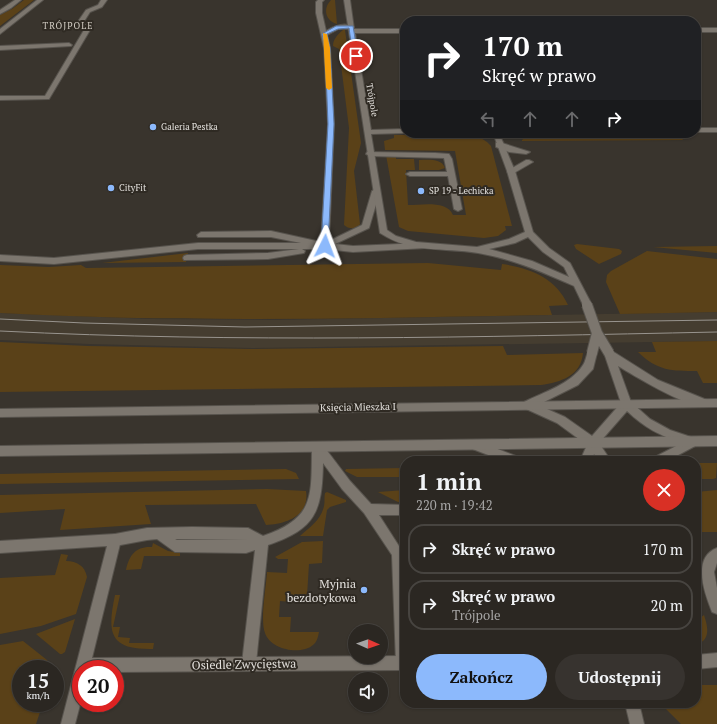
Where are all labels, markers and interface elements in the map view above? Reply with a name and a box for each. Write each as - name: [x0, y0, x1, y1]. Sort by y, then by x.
- district label: TRÓJPOLE: [43, 20, 93, 32]
- text: 170 m: [482, 27, 563, 64]
- icon: right: [416, 32, 468, 84]
- pin: [339, 39, 373, 73]
- icon: arrive: [345, 45, 367, 67]
- text: Skręć w prawo: [482, 63, 596, 87]
- street label: Trójpole: [363, 82, 381, 118]
- icon: left: [477, 108, 499, 130]
- icon: ahead: [519, 108, 541, 130]
- icon: ahead: [561, 108, 583, 130]
- icon: right: [603, 108, 625, 130]
- place label: Galeria Pestka: [161, 121, 218, 133]
- marker: Galeria Pestka: [148, 122, 158, 132]
- place label: CityFit: [119, 182, 147, 194]
- marker: CityFit: [106, 183, 116, 193]
- place label: SP 19 - Lechicka: [429, 185, 494, 197]
- marker: SP 19 - Lechicka: [416, 186, 426, 196]
- position arrow: [304, 225, 346, 267]
- street label: Księcia Mieszka I: [320, 400, 397, 414]
- text: 1 min: [416, 465, 482, 497]
- button: close: [643, 469, 685, 511]
- text: 220 m · 19:42: [416, 496, 493, 514]
- icon: right: [418, 538, 440, 560]
- text: Skręć w prawo: [452, 539, 555, 559]
- text: 170 m: [642, 539, 683, 559]
- place label: Myjnia bezdotykowa: [287, 576, 356, 605]
- marker: Myjnia bezdotykowa: [359, 585, 369, 595]
- text: Skręć w prawo: [452, 586, 555, 606]
- icon: right: [418, 594, 440, 616]
- text: 20 m: [650, 595, 683, 615]
- text: Trójpole: [452, 606, 501, 624]
- north arrow: [348, 624, 388, 664]
- map controls: [348, 624, 388, 712]
- button: Zakończ: [416, 654, 547, 700]
- button: Udostępnij: [555, 654, 685, 700]
- street label: Osiedle Zwycięstwa: [192, 656, 296, 672]
- speed limit sign: 20: [72, 660, 124, 712]
- text: 15: [27, 667, 49, 694]
- button: sound: [348, 672, 388, 712]
- text: km/h: [26, 689, 50, 702]

